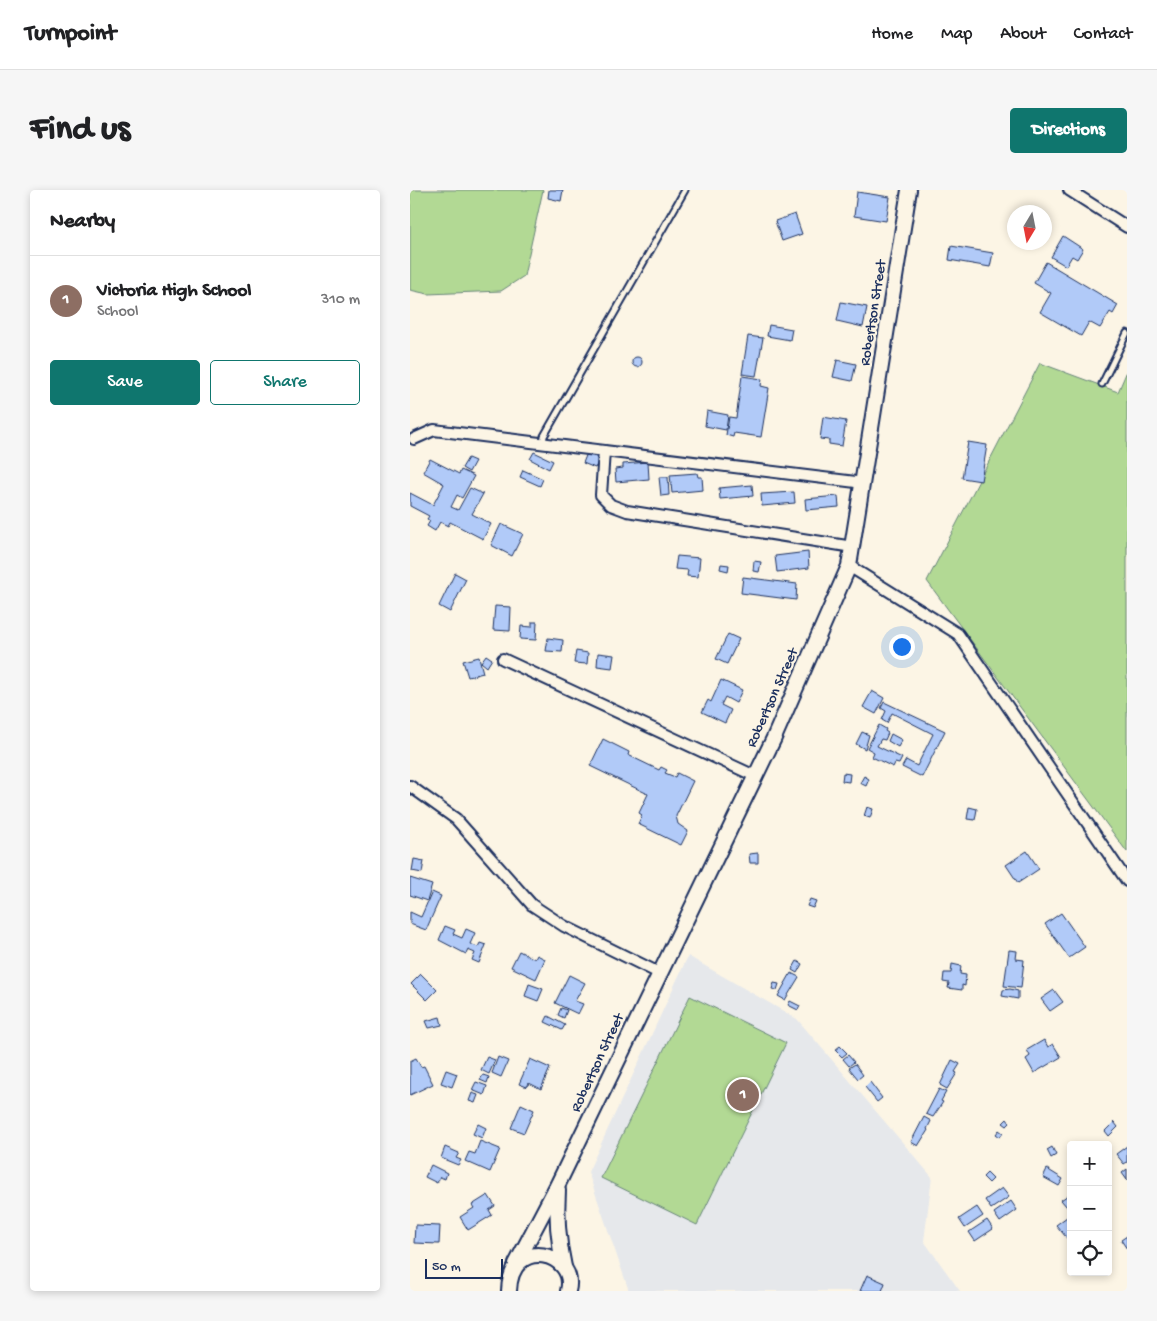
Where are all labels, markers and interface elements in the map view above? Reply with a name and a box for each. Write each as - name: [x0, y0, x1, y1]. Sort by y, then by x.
- text: Turnpoint: [25, 20, 116, 49]
- text: Home: [871, 24, 913, 45]
- text: Map: [941, 24, 972, 45]
- text: About: [1000, 24, 1046, 45]
- text: Contact: [1074, 24, 1132, 45]
- button: Directions: [1010, 108, 1127, 153]
- text: Find us: [30, 110, 130, 151]
- north arrow: [1007, 205, 1052, 250]
- text: Nearby: [50, 210, 115, 235]
- street label: Robertson Street: [857, 257, 892, 367]
- text: Victoria High School: [97, 280, 252, 303]
- text: 1: [63, 291, 69, 310]
- text: 310 m: [321, 291, 360, 310]
- text: School: [97, 303, 139, 322]
- button: Save: [50, 360, 200, 405]
- button: Share: [210, 360, 360, 405]
- your location: [889, 634, 915, 660]
- street label: Robertson Street: [743, 644, 804, 750]
- street label: Robertson Street: [567, 1009, 629, 1115]
- pin: 1: [727, 1076, 759, 1114]
- map controls: [1067, 1141, 1112, 1276]
- button: +: [1067, 1141, 1112, 1186]
- button: −: [1067, 1186, 1112, 1231]
- button: locate: [1067, 1231, 1112, 1276]
- scale bar: [425, 1256, 502, 1279]
- text: 50 m: [432, 1259, 461, 1276]

